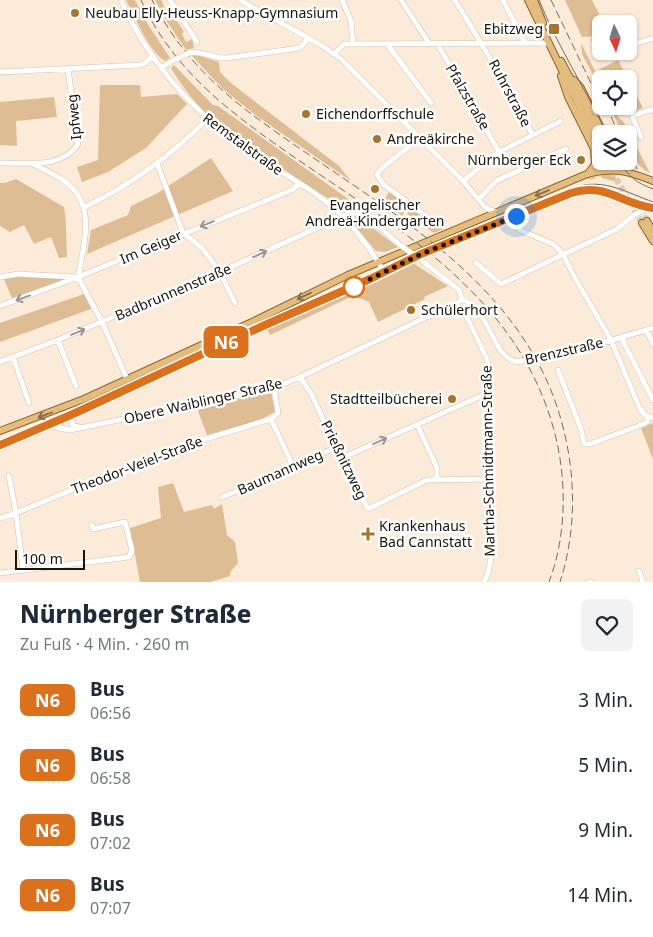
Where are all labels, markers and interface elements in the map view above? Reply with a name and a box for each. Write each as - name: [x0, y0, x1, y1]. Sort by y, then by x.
- place label: Neubau Elly-Heuss-Knapp-Gymnasium: [85, 3, 338, 22]
- marker: Neubau Elly-Heuss-Knapp-Gymnasium: [69, 7, 81, 19]
- north arrow: [592, 15, 638, 60]
- map controls: [592, 15, 637, 170]
- place label: Ebitzweg: [484, 19, 543, 38]
- marker: Ebitzweg: [547, 22, 561, 36]
- street label: Ruhrstraße: [485, 56, 536, 130]
- street label: Pfalzstraße: [442, 60, 495, 133]
- button: locate: [592, 70, 637, 115]
- street label: Ipfweg: [62, 93, 85, 141]
- place label: Eichendorffschule: [316, 104, 434, 123]
- street label: Remstalstraße: [199, 108, 287, 179]
- marker: Eichendorffschule: [300, 108, 312, 120]
- button: layers: [592, 125, 637, 170]
- place label: Andreäkirche: [387, 129, 474, 148]
- marker: Andreäkirche: [371, 133, 383, 145]
- place label: Nürnberger Eck: [467, 150, 572, 169]
- marker: Nürnberger Eck: [575, 154, 587, 166]
- marker: Evangelischer Andreä-Kindergarten: [369, 183, 381, 195]
- one-way arrow: [535, 189, 550, 198]
- place label: Evangelischer Andreä-Kindergarten: [306, 195, 444, 230]
- your location: [504, 204, 529, 229]
- one-way arrow: [199, 220, 215, 229]
- street label: Im Geiger: [117, 225, 185, 268]
- one-way arrow: [252, 249, 267, 258]
- street label: Badbrunnenstraße: [112, 258, 234, 325]
- unlabelled marker: [343, 276, 365, 298]
- one-way arrow: [297, 292, 312, 301]
- one-way arrow: [16, 294, 32, 303]
- place label: Schülerhort: [421, 300, 498, 319]
- marker: Schülerhort: [405, 304, 417, 316]
- one-way arrow: [70, 326, 85, 336]
- line badge: N6: [204, 326, 248, 358]
- text: N6: [214, 330, 238, 354]
- street label: Brenzstraße: [523, 332, 605, 369]
- street label: Martha-Schmidtmann-Straße: [476, 365, 499, 557]
- street label: Obere Waiblinger Straße: [122, 373, 284, 428]
- place label: Stadtteilbücherei: [330, 389, 442, 408]
- marker: Stadtteilbücherei: [446, 393, 458, 405]
- one-way arrow: [38, 411, 53, 420]
- street label: Prießnitzweg: [317, 417, 372, 503]
- street label: Theodor-Veiel-Straße: [69, 431, 205, 498]
- one-way arrow: [372, 435, 387, 445]
- street label: Baumannweg: [234, 444, 325, 499]
- place label: Krankenhaus Bad Cannstatt: [379, 516, 472, 551]
- marker: Krankenhaus Bad Cannstatt: [361, 527, 375, 541]
- scale bar: [15, 547, 85, 570]
- text: 100 m: [22, 549, 63, 568]
- text: Nürnberger Straße: [20, 597, 251, 630]
- button: heart: [581, 599, 633, 651]
- text: Zu Fuß · 4 Min. · 260 m: [20, 633, 189, 655]
- text: Bus: [90, 676, 125, 702]
- text: 3 Min.: [578, 687, 633, 713]
- text: N6: [35, 688, 60, 712]
- text: 06:56: [90, 702, 131, 724]
- text: Bus: [90, 741, 125, 767]
- text: 5 Min.: [578, 752, 633, 778]
- text: N6: [35, 753, 60, 777]
- text: 06:58: [90, 767, 131, 789]
- text: Bus: [90, 806, 125, 832]
- text: 9 Min.: [578, 817, 633, 843]
- text: N6: [35, 818, 60, 842]
- text: 07:02: [90, 832, 131, 854]
- text: Bus: [90, 871, 125, 897]
- text: 14 Min.: [567, 882, 633, 908]
- text: N6: [35, 883, 60, 907]
- text: 07:07: [90, 897, 131, 919]

